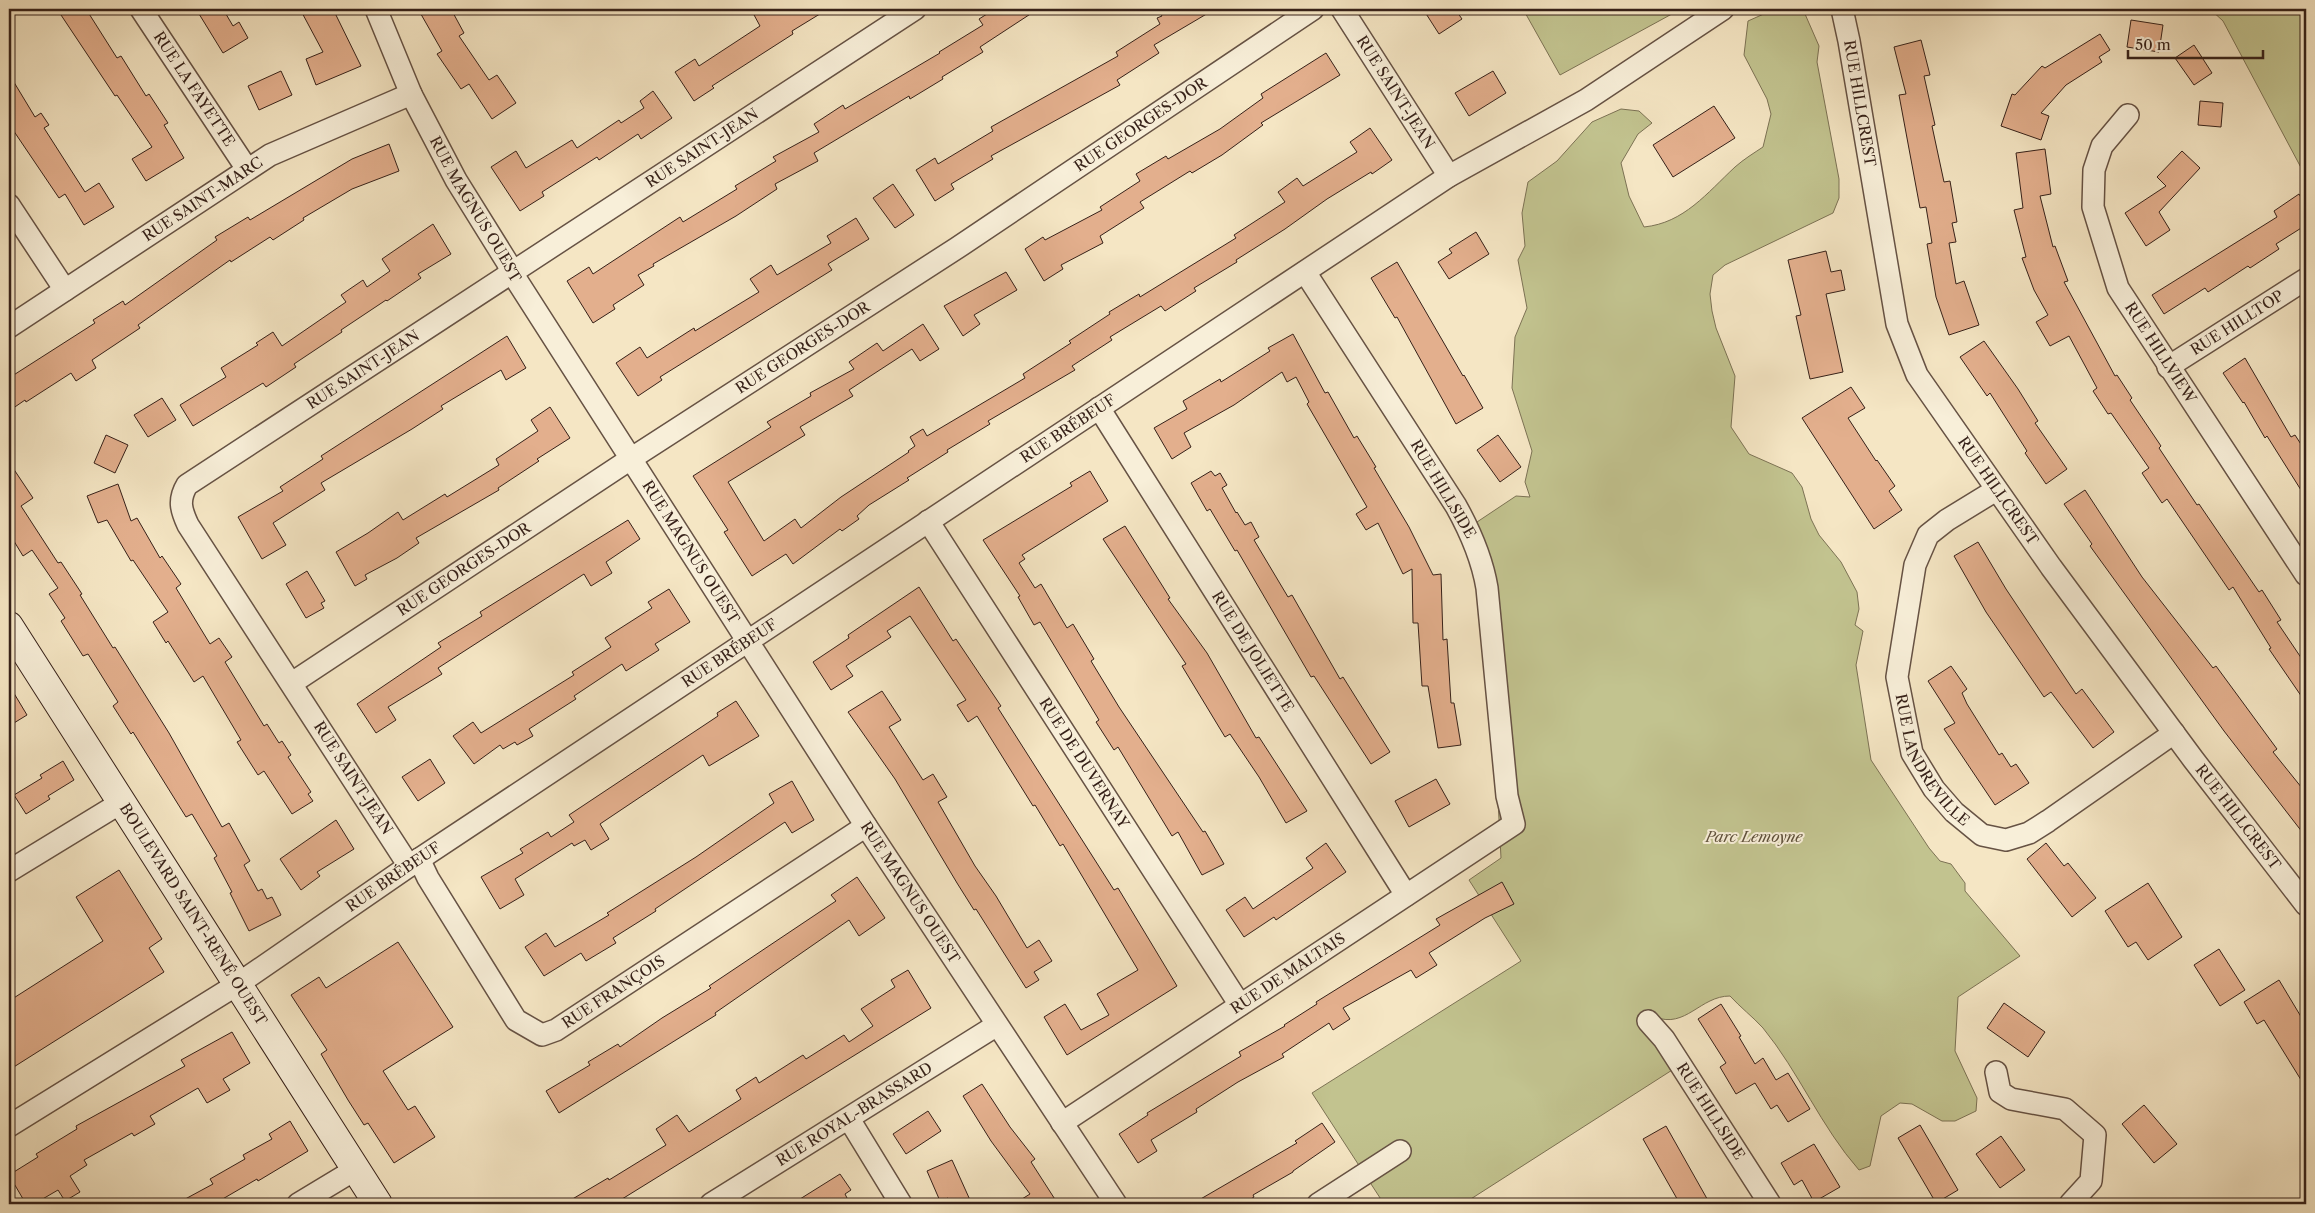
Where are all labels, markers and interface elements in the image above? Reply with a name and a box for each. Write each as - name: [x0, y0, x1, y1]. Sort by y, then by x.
- street label: RUE LA FAYETTE: [150, 28, 239, 150]
- scale bar: [2128, 28, 2262, 60]
- street label: RUE SAINT-JEAN: [1353, 32, 1439, 152]
- text: 50 m: [2135, 35, 2171, 54]
- street label: RUE HILLCREST: [1840, 39, 1880, 169]
- street label: RUE GEORGES-DOR: [1070, 72, 1211, 176]
- street label: RUE SAINT-JEAN: [642, 104, 762, 192]
- street label: RUE MAGNUS OUEST: [426, 133, 526, 286]
- street label: RUE SAINT-MARC: [139, 152, 266, 245]
- street label: RUE HILLTOP: [2187, 286, 2287, 359]
- street label: RUE GEORGES-DOR: [732, 296, 874, 398]
- street label: RUE HILLVIEW: [2121, 298, 2201, 407]
- street label: RUE SAINT-JEAN: [303, 326, 423, 413]
- street label: RUE BRÉBEUF: [1016, 390, 1119, 467]
- street label: RUE HILLCREST: [1954, 433, 2043, 549]
- street label: RUE HILLSIDE: [1406, 436, 1480, 542]
- street label: RUE MAGNUS OUEST: [638, 477, 744, 628]
- street label: RUE GEORGES-DOR: [393, 517, 535, 620]
- street label: RUE DE JOLIETTE: [1208, 587, 1298, 715]
- street label: RUE BRÉBEUF: [678, 614, 781, 691]
- street label: RUE LANDREVILLE: [1892, 692, 1973, 830]
- street label: RUE DE DUVERNAY: [1035, 694, 1134, 832]
- street label: RUE SAINT-JEAN: [310, 718, 397, 838]
- street label: RUE HILLCREST: [2192, 760, 2286, 874]
- street label: BOULEVARD SAINT-RENÉ OUEST: [116, 799, 272, 1029]
- street label: RUE MAGNUS OUEST: [857, 818, 965, 967]
- park label: Parc Lemoyne: [1705, 827, 1803, 846]
- street label: RUE BRÉBEUF: [342, 838, 444, 916]
- street label: RUE DE MALTAIS: [1227, 928, 1349, 1018]
- street label: RUE FRANÇOIS: [558, 951, 668, 1032]
- street label: RUE ROYAL-BRASSARD: [772, 1058, 936, 1170]
- street label: RUE HILLSIDE: [1673, 1059, 1749, 1163]

